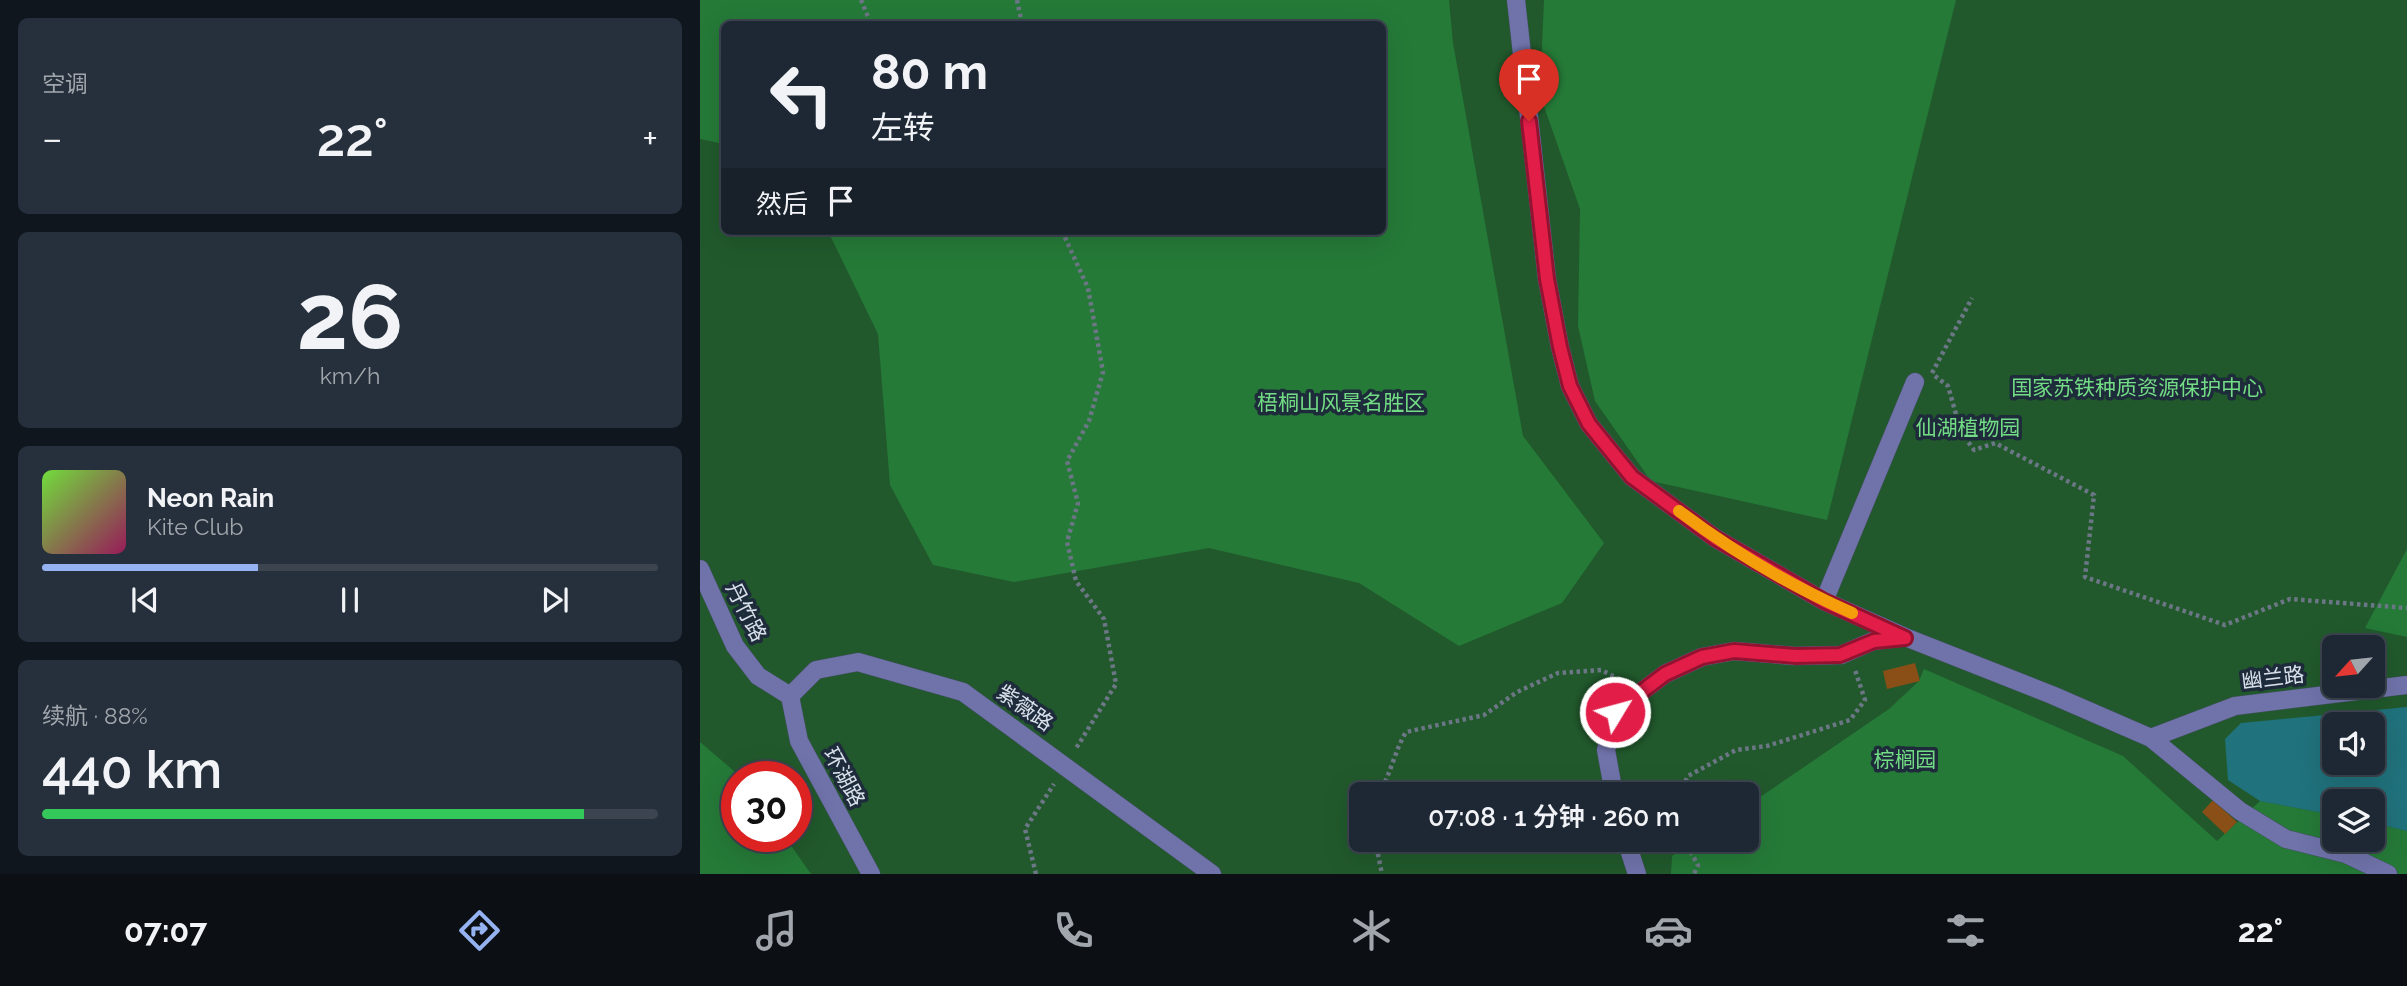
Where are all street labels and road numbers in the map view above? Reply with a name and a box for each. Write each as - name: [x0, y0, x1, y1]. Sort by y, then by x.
- street label: 丹竹路: [721, 578, 772, 646]
- street label: 幽兰路: [2240, 661, 2306, 694]
- street label: 紫薇路: [992, 679, 1058, 736]
- street label: 环湖路: [819, 743, 870, 810]

